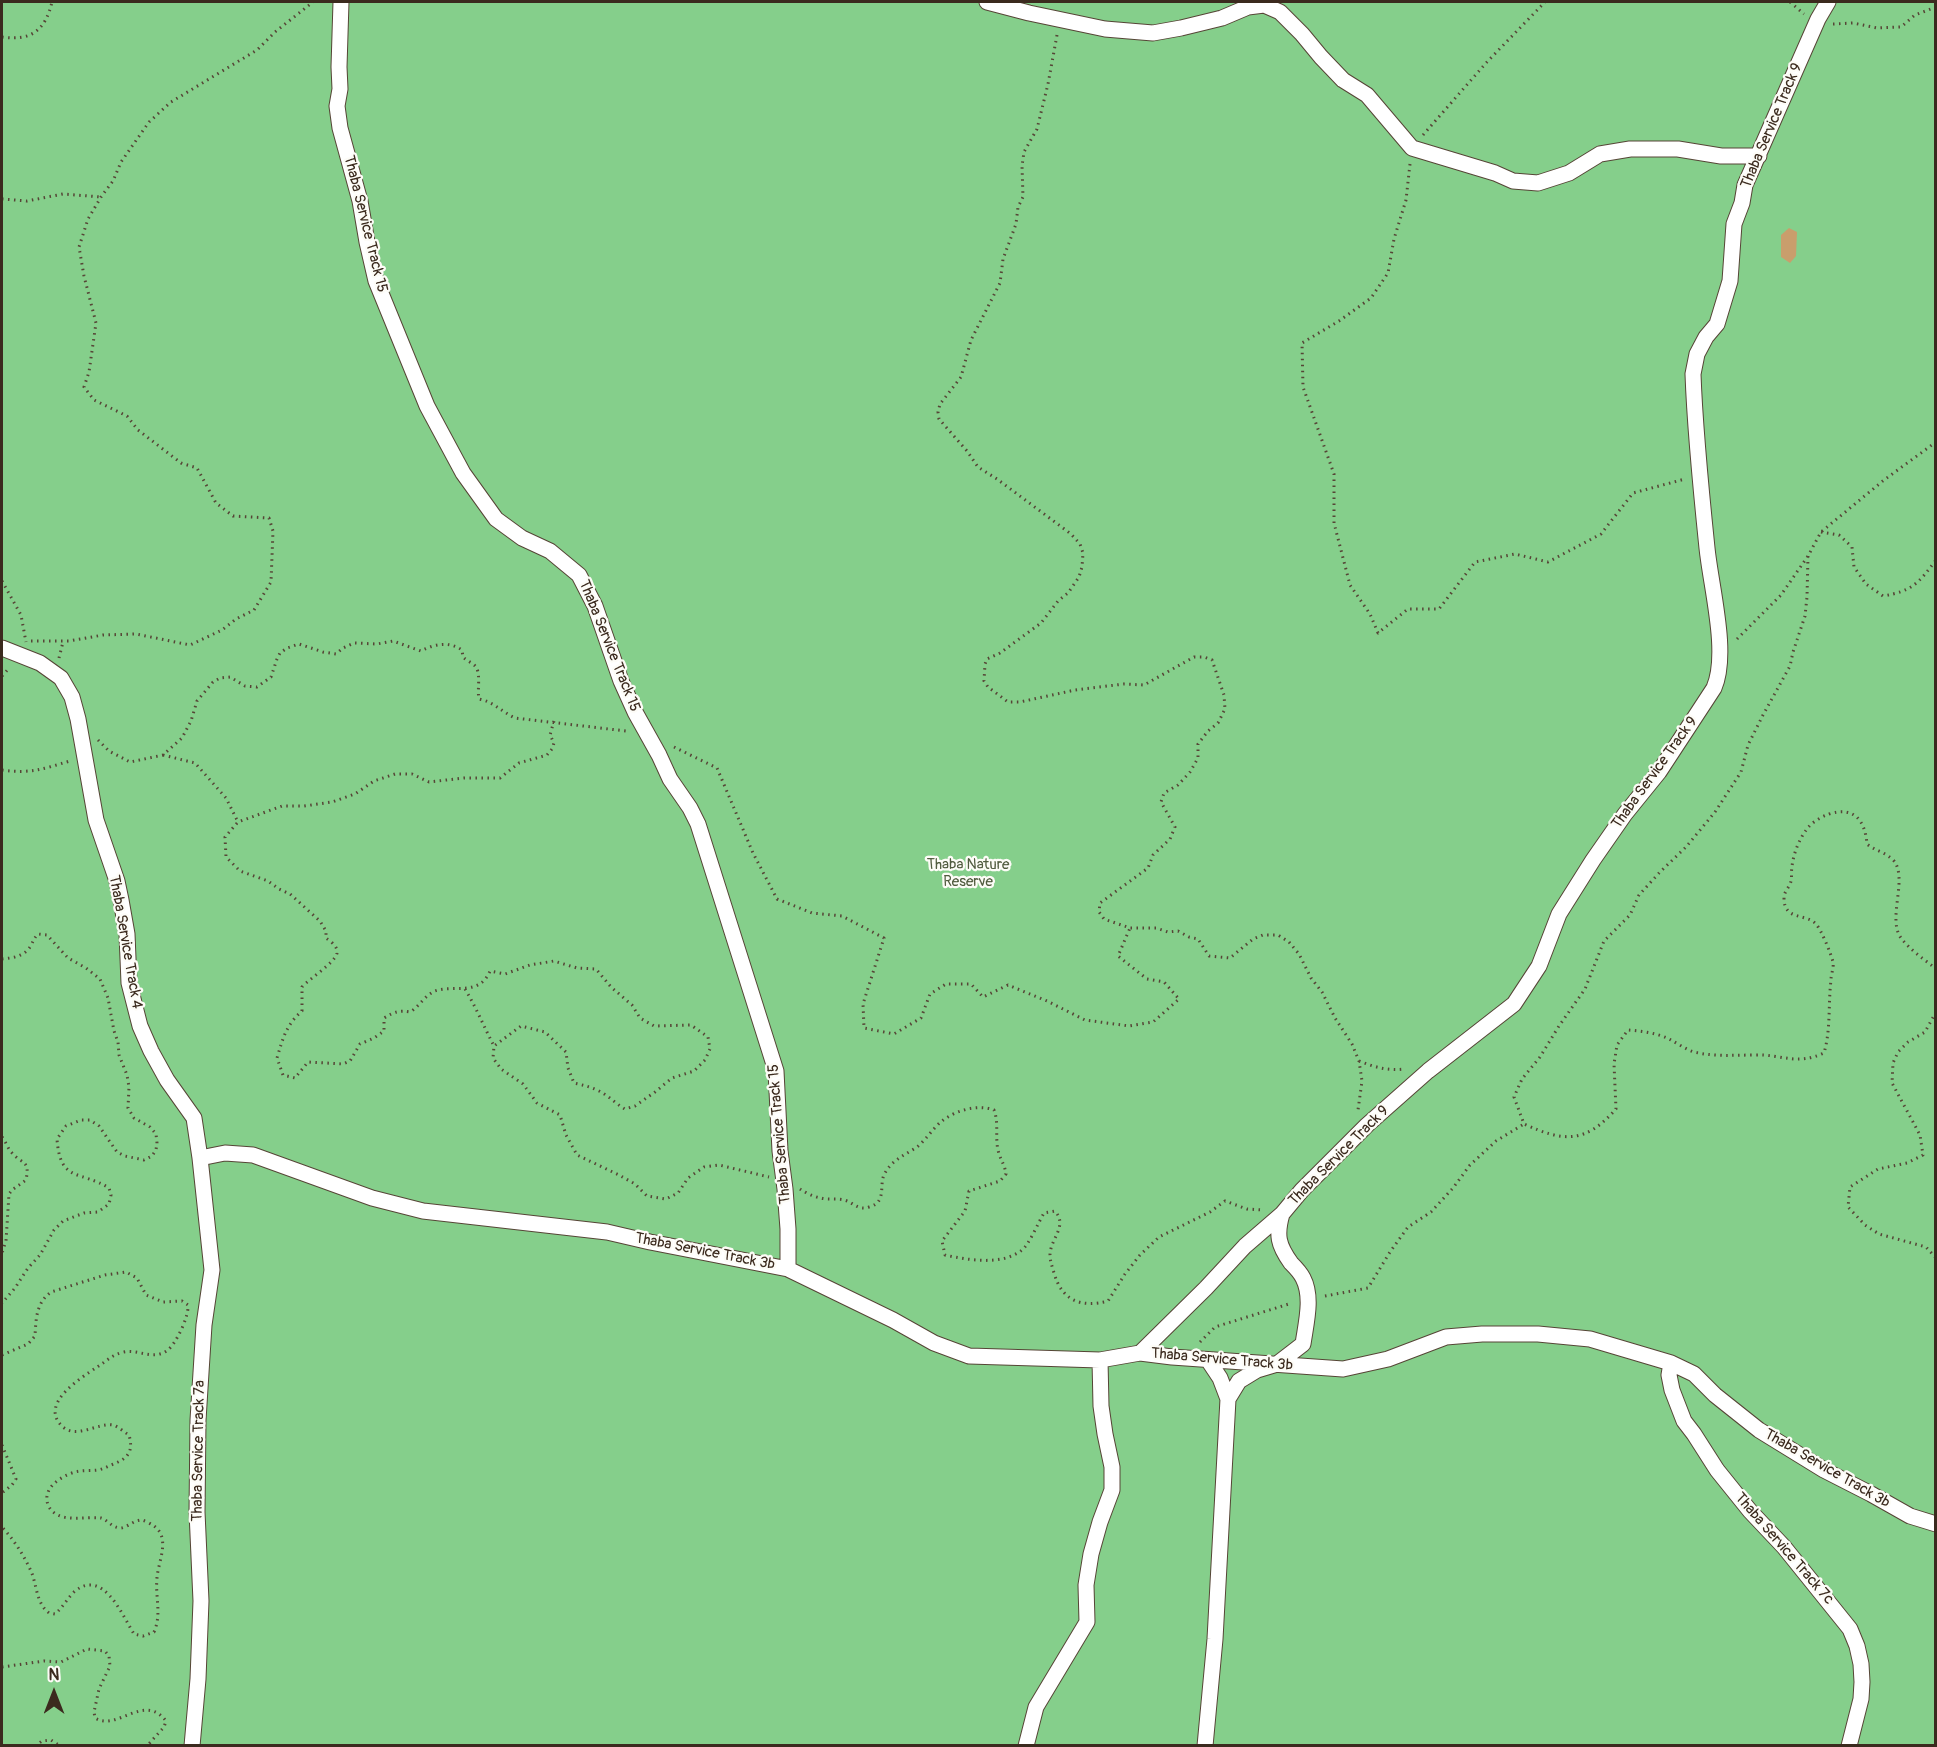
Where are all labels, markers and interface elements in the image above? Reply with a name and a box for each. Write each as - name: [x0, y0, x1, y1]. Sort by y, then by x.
- street label: Thaba Service Track 9: [1738, 61, 1806, 191]
- street label: Thaba Service Track 15: [339, 154, 391, 294]
- street label: Thaba Service Track 15: [574, 578, 644, 714]
- street label: Thaba Service Track 9: [1608, 713, 1702, 833]
- park label: Thaba Nature Reserve: [927, 856, 1009, 891]
- street label: Thaba Service Track 4: [104, 874, 146, 1010]
- street label: Thaba Service Track 15: [765, 1063, 795, 1205]
- street label: Thaba Service Track 9: [1285, 1102, 1393, 1210]
- street label: Thaba Service Track 3b: [633, 1230, 777, 1274]
- street label: Thaba Service Track 3b: [1150, 1345, 1294, 1375]
- street label: Thaba Service Track 7a: [189, 1380, 209, 1522]
- street label: Thaba Service Track 3b: [1761, 1426, 1893, 1512]
- street label: Thaba Service Track 7c: [1731, 1490, 1837, 1608]
- north arrow: [24, 1663, 84, 1723]
- text: N: [49, 1665, 59, 1685]

